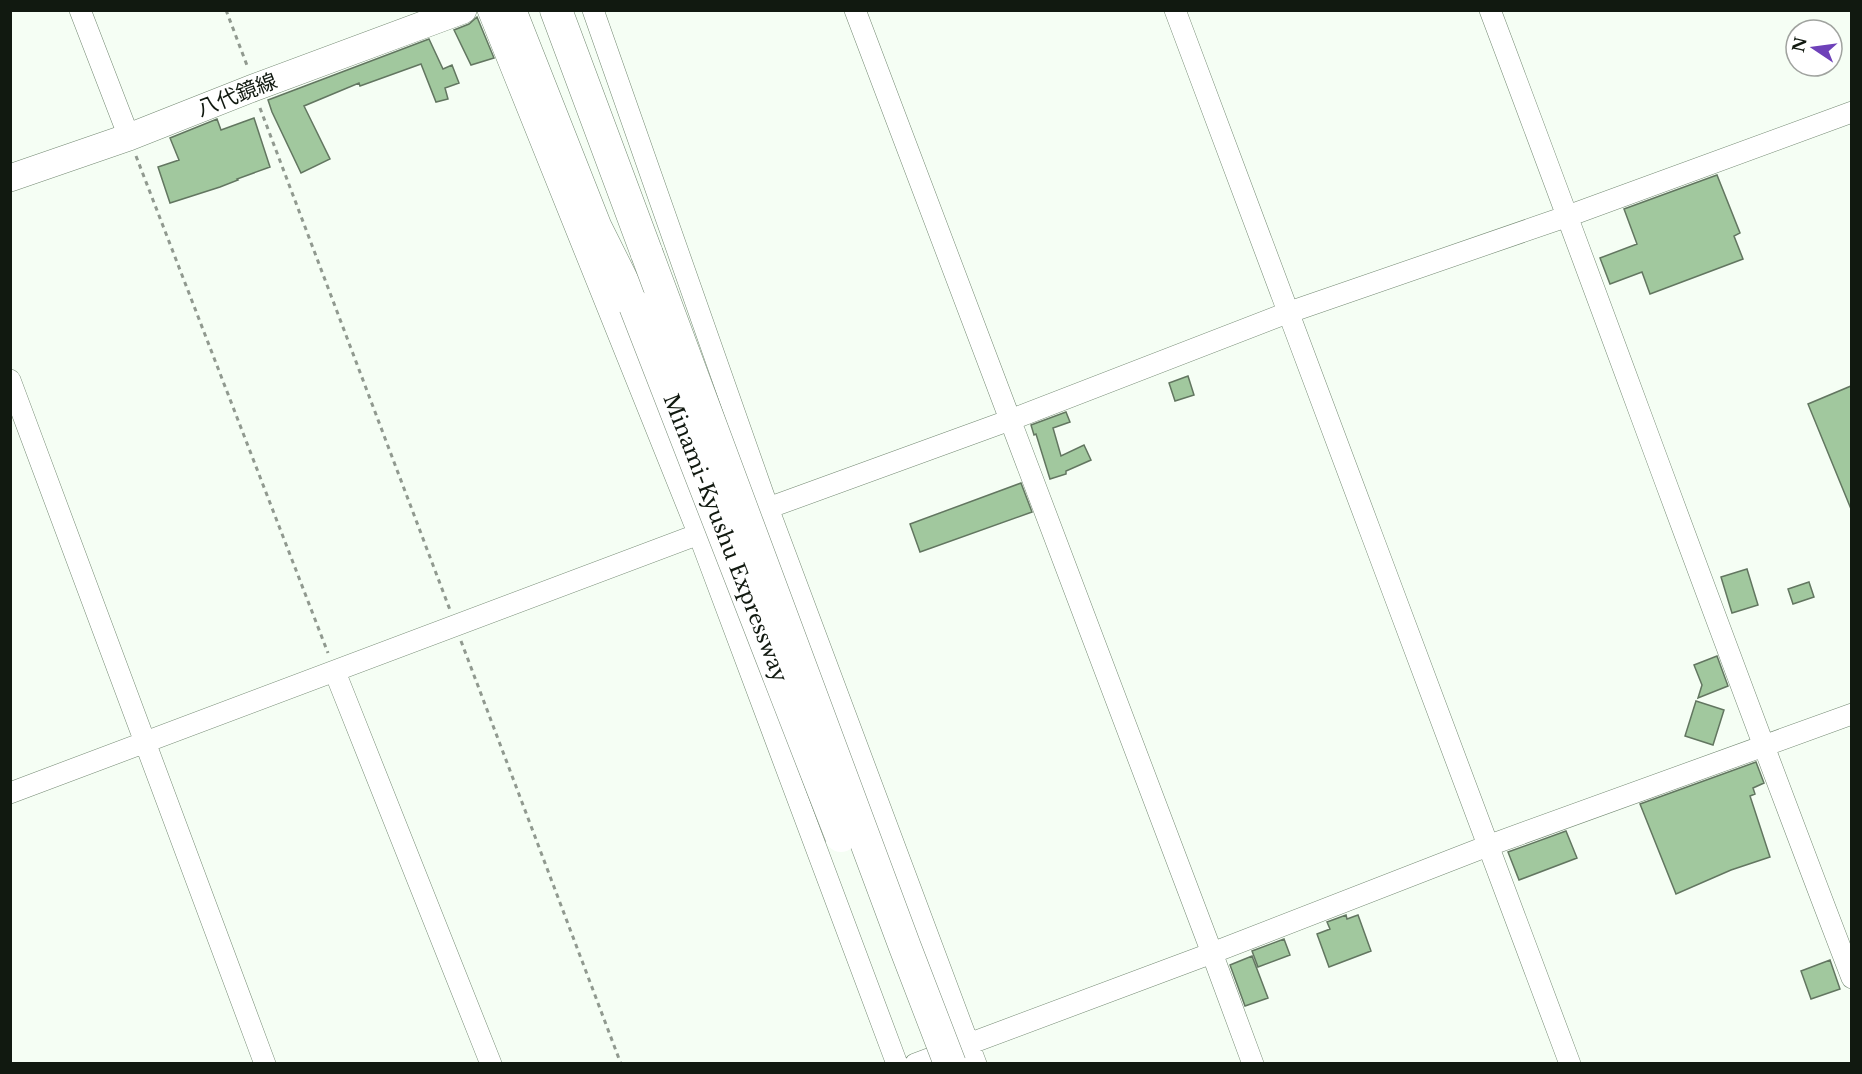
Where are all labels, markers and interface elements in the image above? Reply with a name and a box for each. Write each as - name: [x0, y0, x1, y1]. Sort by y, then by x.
- north arrow: [1784, 18, 1844, 78]
- text: N: [1788, 35, 1811, 54]
- street label: 八代鏡線: [193, 68, 281, 122]
- street label: Minami-Kyushu Expressway: [657, 390, 793, 686]

